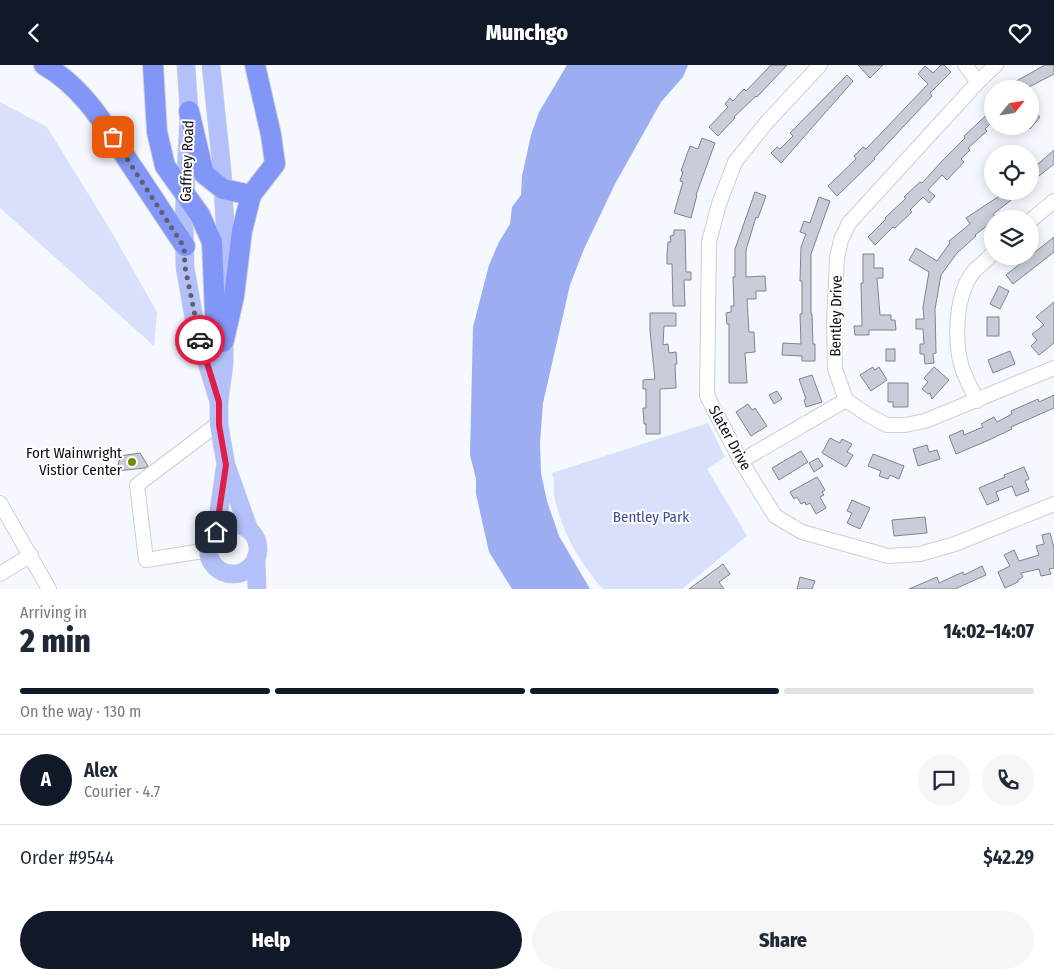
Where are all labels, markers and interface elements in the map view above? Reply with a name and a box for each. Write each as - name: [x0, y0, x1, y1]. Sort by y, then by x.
- icon: back: [20, 19, 48, 47]
- text: Munchgo: [486, 19, 568, 46]
- icon: heart: [1006, 19, 1034, 47]
- north arrow: [984, 80, 1039, 135]
- map controls: [984, 80, 1039, 265]
- pin: [92, 116, 134, 158]
- street label: Gaffney Road: [177, 120, 197, 202]
- icon: bag: [99, 123, 127, 151]
- button: locate: [984, 145, 1039, 200]
- button: layers: [984, 210, 1039, 265]
- street label: Bentley Drive: [826, 275, 846, 357]
- courier: [175, 315, 225, 365]
- icon: car: [186, 326, 214, 354]
- street label: Slater Drive: [705, 402, 755, 474]
- place label: Fort Wainwright Vistior Center: [26, 444, 123, 479]
- marker: Fort Wainwright Vistior Center: [126, 456, 138, 468]
- park label: Bentley Park: [613, 508, 689, 526]
- pin: [195, 511, 237, 553]
- icon: home: [202, 518, 230, 546]
- text: Arriving in: [20, 603, 87, 622]
- text: 14:02–14:07: [943, 620, 1034, 643]
- text: 2 min: [20, 622, 91, 660]
- text: On the way · 130 m: [20, 702, 141, 721]
- button: chat: [918, 754, 970, 806]
- button: phone: [982, 754, 1034, 806]
- text: Alex: [84, 759, 118, 782]
- text: A: [41, 768, 51, 791]
- text: Courier · 4.7: [84, 782, 160, 801]
- text: Order #9544: [20, 846, 114, 869]
- text: $42.29: [983, 846, 1034, 869]
- button: Help: [20, 911, 522, 969]
- button: Share: [532, 911, 1034, 969]

